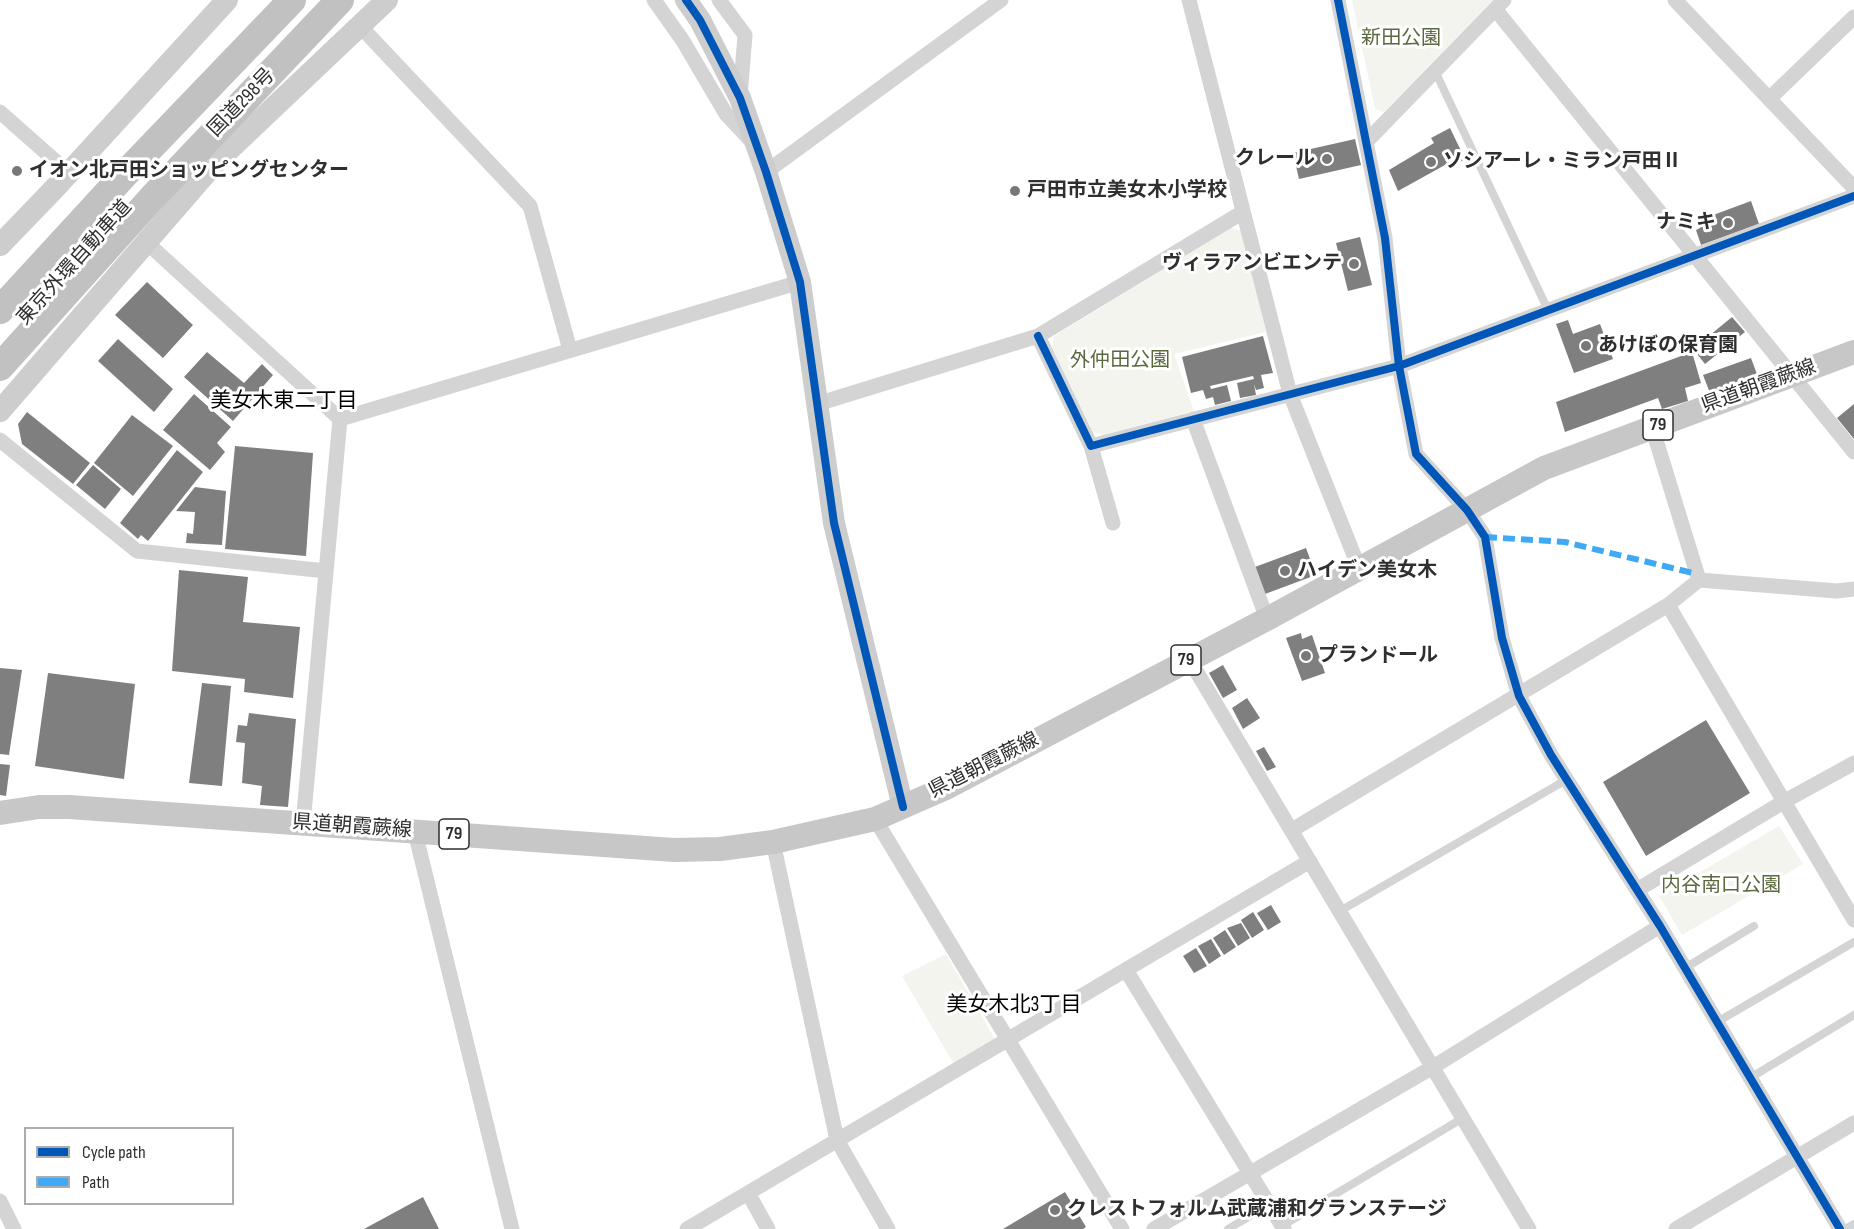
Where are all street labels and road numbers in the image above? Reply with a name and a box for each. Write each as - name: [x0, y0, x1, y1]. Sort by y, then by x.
- street label: 国道298号: [204, 64, 280, 142]
- street label: 東京外環自動車道: [13, 196, 137, 330]
- street label: 県道朝霞蕨線: [1699, 355, 1819, 419]
- road number: 79: [1643, 410, 1673, 440]
- road number: 79: [1171, 645, 1201, 675]
- street label: 県道朝霞蕨線: [925, 728, 1043, 804]
- street label: 県道朝霞蕨線: [291, 811, 413, 843]
- road number: 79: [439, 819, 469, 849]

